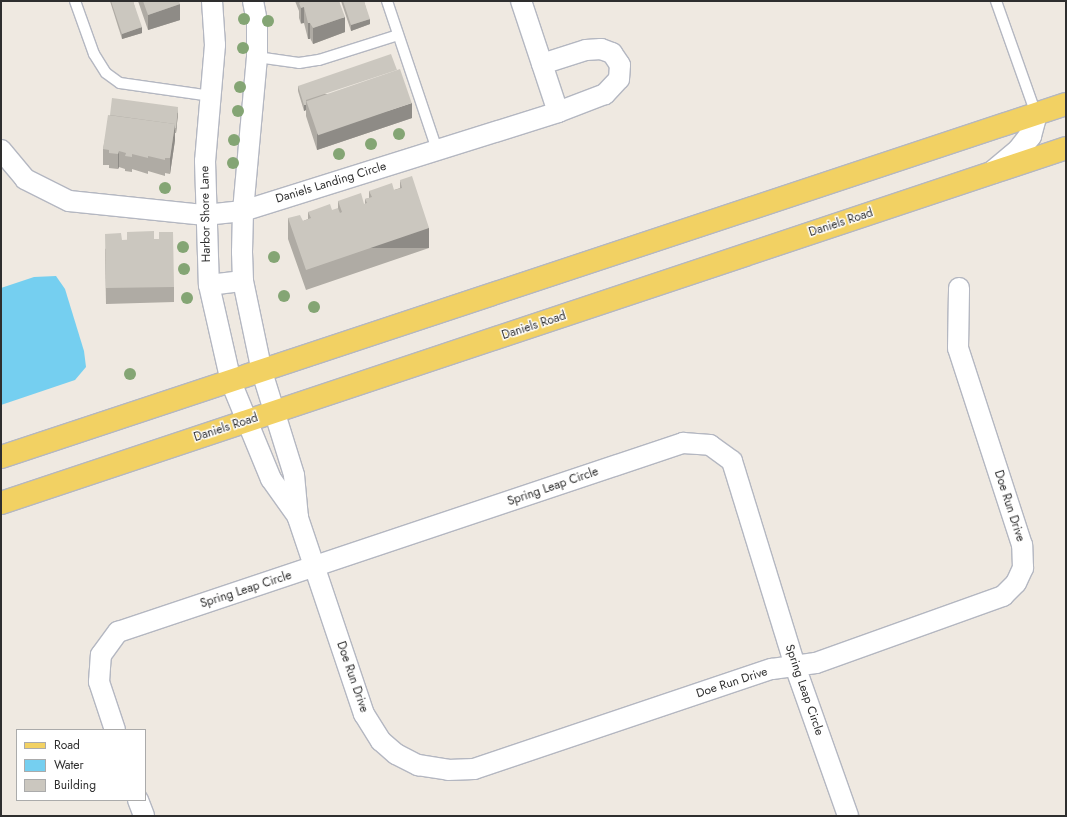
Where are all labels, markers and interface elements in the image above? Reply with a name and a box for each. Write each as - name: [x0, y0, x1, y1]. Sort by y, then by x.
- street label: Daniels Landing Circle: [274, 159, 388, 207]
- street label: Harbor Shore Lane: [198, 166, 214, 262]
- street label: Daniels Road: [807, 206, 875, 240]
- street label: Daniels Road: [500, 309, 568, 343]
- street label: Daniels Road: [192, 411, 260, 445]
- street label: Spring Leap Circle: [506, 465, 600, 509]
- street label: Doe Run Drive: [991, 469, 1027, 543]
- street label: Spring Leap Circle: [199, 568, 293, 612]
- street label: Doe Run Drive: [333, 640, 371, 714]
- street label: Spring Leap Circle: [782, 643, 826, 737]
- street label: Doe Run Drive: [695, 665, 769, 701]
- legend: [16, 729, 146, 801]
- text: Road: [54, 736, 80, 754]
- text: Water: [54, 756, 84, 774]
- text: Building: [54, 776, 96, 794]

